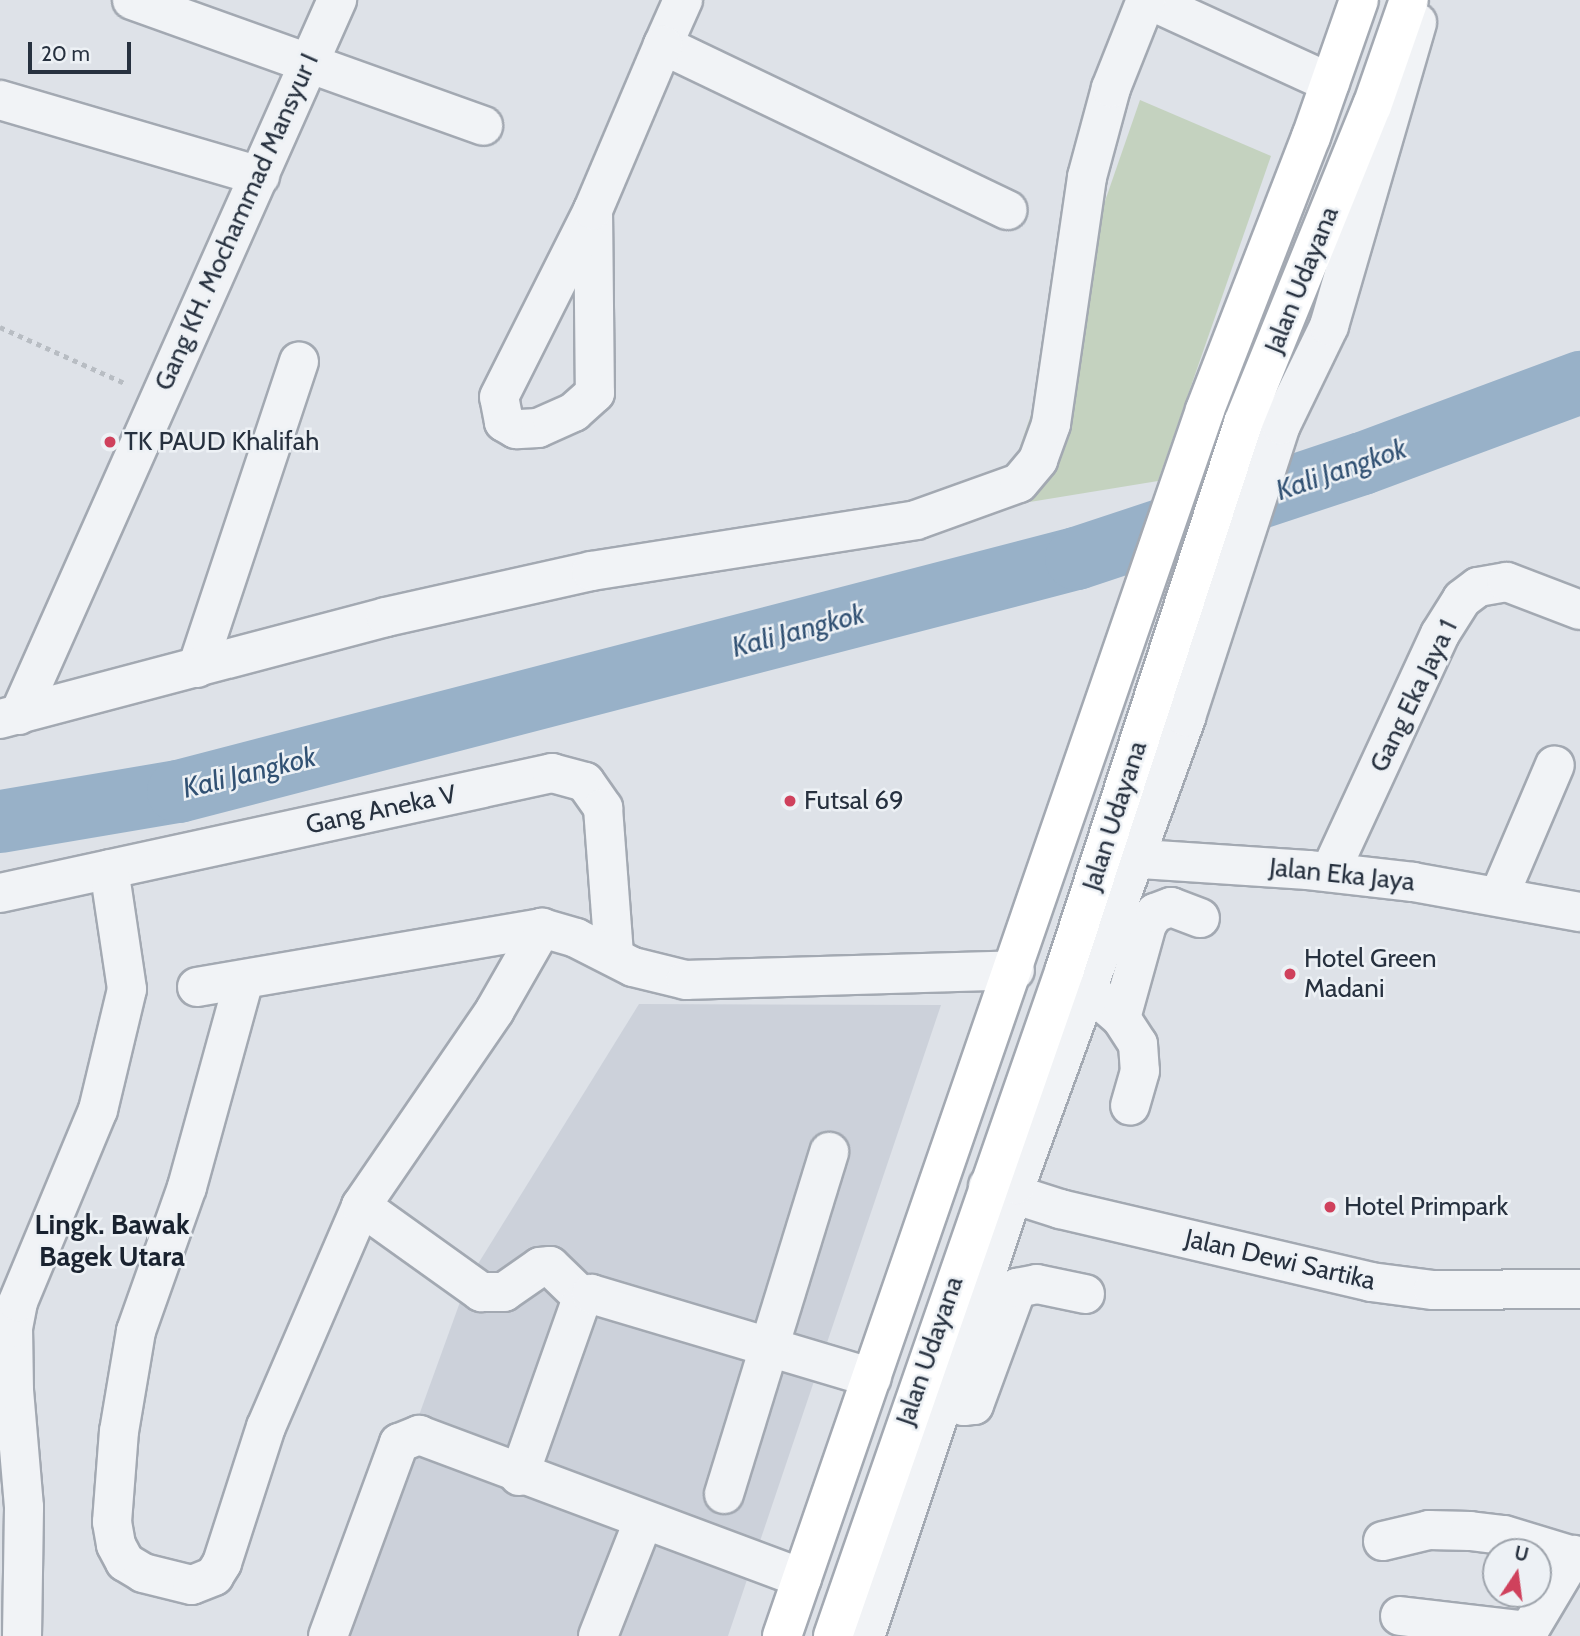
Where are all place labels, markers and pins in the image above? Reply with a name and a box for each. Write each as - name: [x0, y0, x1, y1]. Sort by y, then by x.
- place label: TK PAUD Khalifah: [124, 426, 319, 458]
- marker: TK PAUD Khalifah: [102, 434, 118, 450]
- place label: Futsal 69: [804, 785, 904, 817]
- marker: Futsal 69: [782, 793, 798, 809]
- place label: Hotel Green Madani: [1304, 943, 1436, 1004]
- marker: Hotel Green Madani: [1282, 966, 1298, 982]
- place label: Hotel Primpark: [1344, 1191, 1508, 1223]
- marker: Hotel Primpark: [1322, 1199, 1338, 1215]

